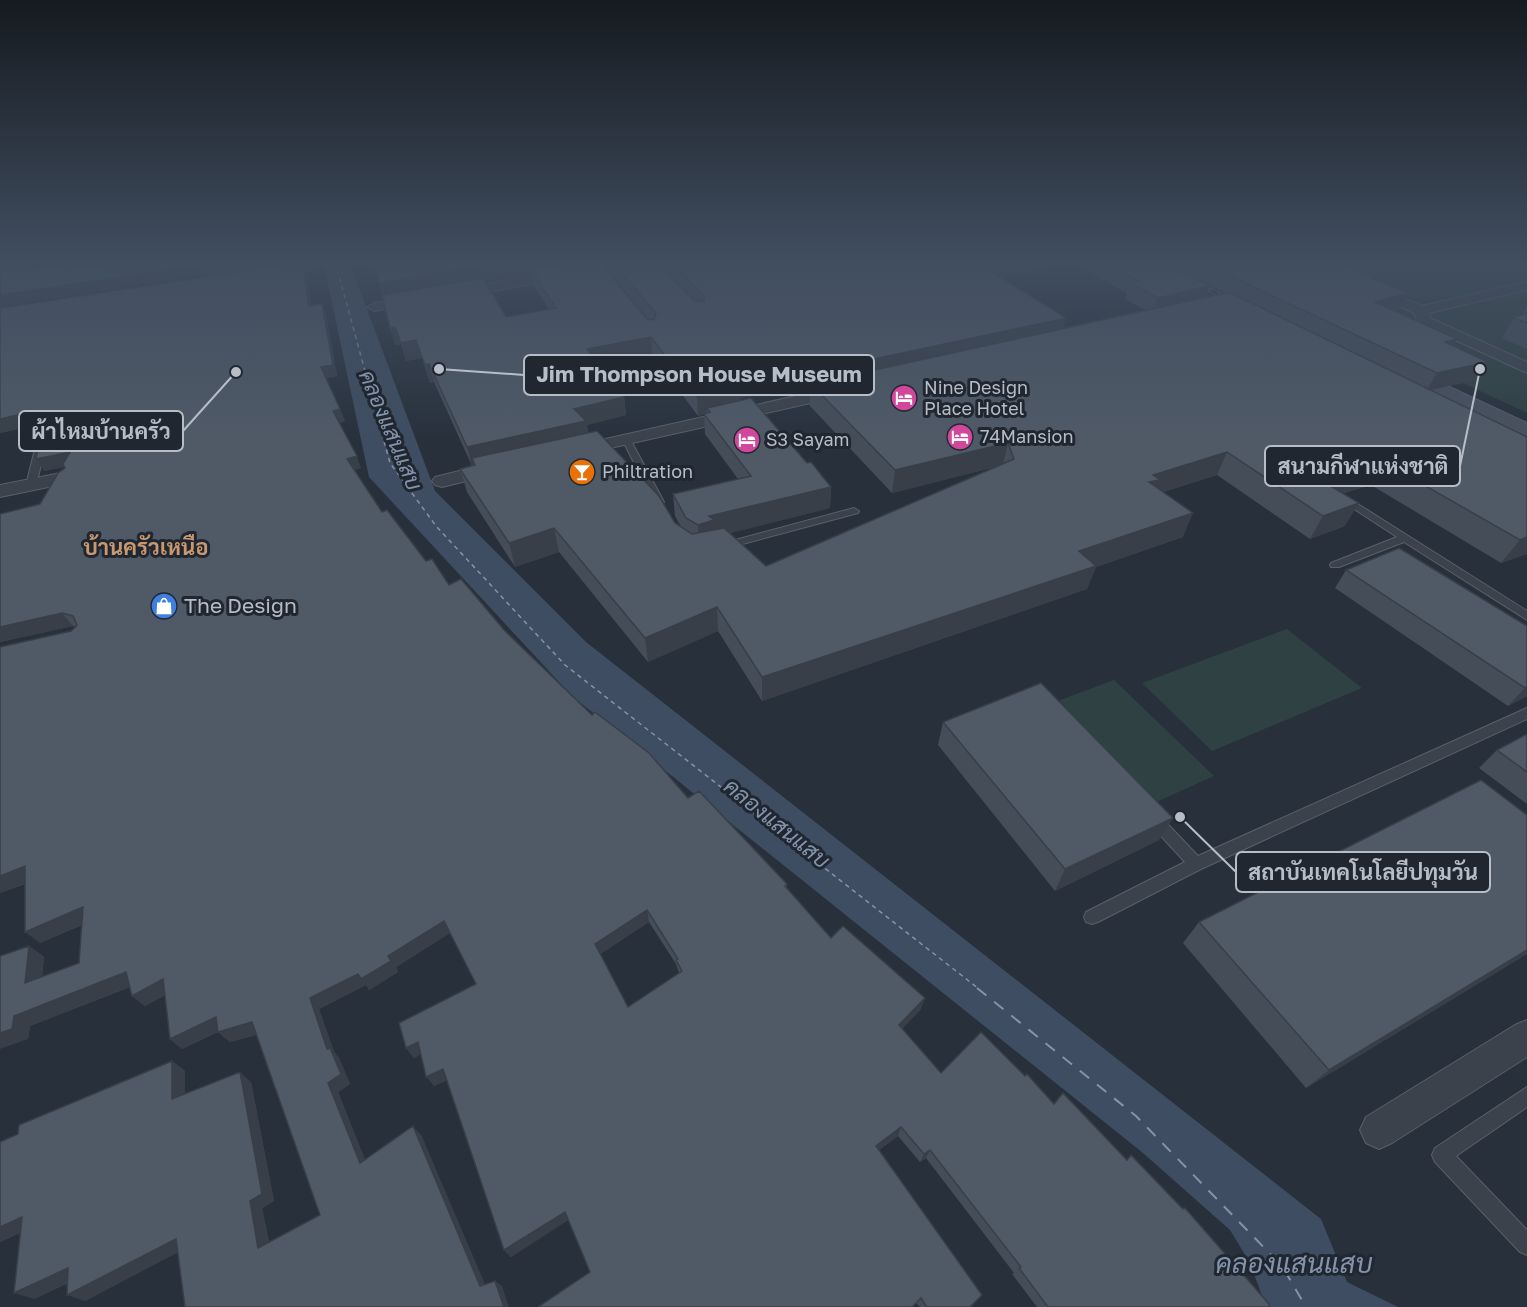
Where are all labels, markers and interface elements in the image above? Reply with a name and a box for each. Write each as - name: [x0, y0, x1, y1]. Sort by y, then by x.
- callout: Jim Thompson House Museum: [524, 355, 874, 395]
- text: Jim Thompson House Museum: [536, 360, 862, 387]
- water label: คลองแสนแสบ: [354, 366, 429, 494]
- place label: Nine Design Place Hotel: [924, 376, 1028, 419]
- hotel icon: Nine Design Place Hotel: [889, 383, 919, 413]
- callout: ผ้าไหมบ้านครัว: [19, 411, 183, 451]
- text: ผ้าไหมบ้านครัว: [31, 417, 171, 444]
- hotel icon: 74Mansion: [945, 422, 975, 452]
- hotel icon: S3 Sayam: [732, 425, 762, 455]
- place label: 74Mansion: [980, 425, 1073, 447]
- place label: S3 Sayam: [766, 428, 850, 450]
- callout: สนามกีฬาแห่งชาติ: [1265, 446, 1460, 486]
- text: สนามกีฬาแห่งชาติ: [1278, 452, 1448, 479]
- bar icon: Philtration: [567, 457, 597, 487]
- place label: Philtration: [602, 460, 693, 482]
- district label: บ้านครัวเหนือ: [83, 533, 209, 560]
- shop icon: The Design: [149, 591, 179, 621]
- place label: The Design: [184, 592, 297, 618]
- water label: คลองแสนแสบ: [719, 772, 836, 873]
- callout: สถาบันเทคโนโลยีปทุมวัน: [1236, 852, 1490, 892]
- text: สถาบันเทคโนโลยีปทุมวัน: [1248, 858, 1478, 888]
- water label: คลองแสนแสบ: [1215, 1247, 1373, 1279]

